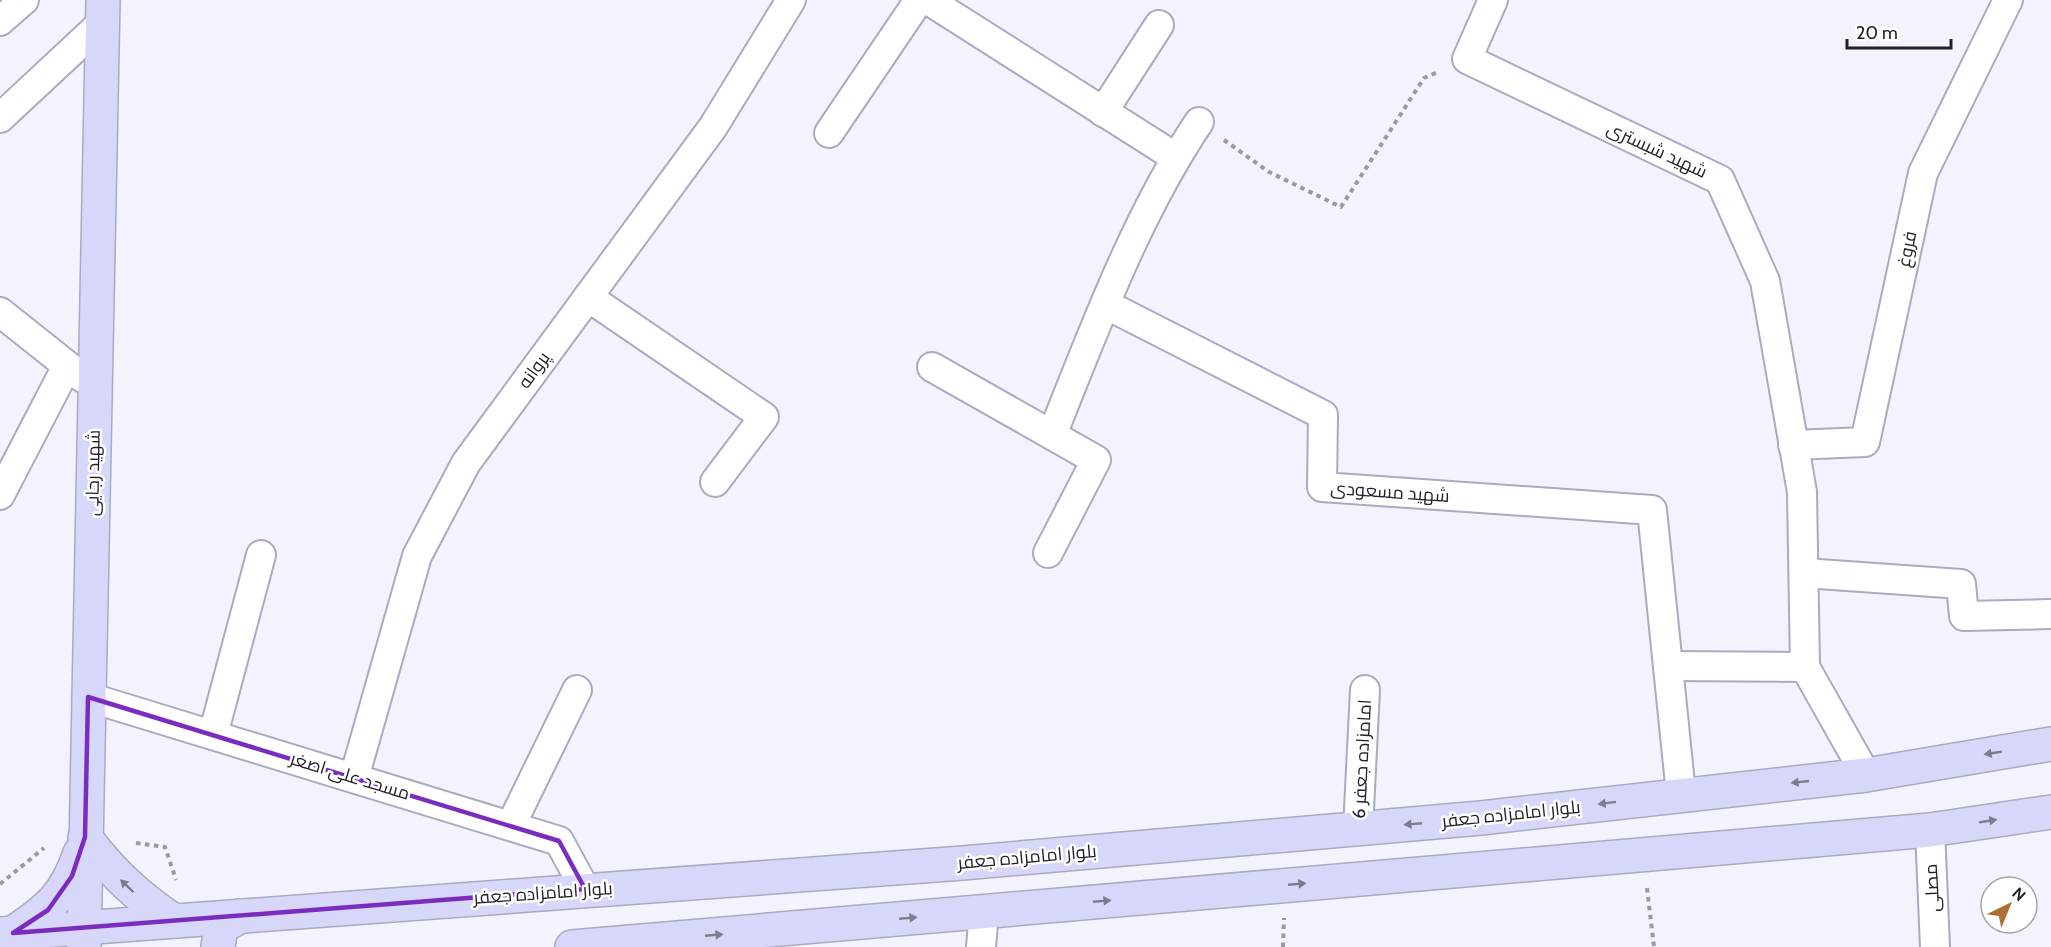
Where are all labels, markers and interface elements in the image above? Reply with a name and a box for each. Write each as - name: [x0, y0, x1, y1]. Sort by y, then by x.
- scale bar: [1847, 12, 1950, 50]
- text: 20 m: [1856, 22, 1898, 44]
- street label: شهید شبستری: [1603, 117, 1711, 183]
- street label: فروغ: [1892, 229, 1922, 269]
- street label: پروانه: [513, 347, 556, 393]
- street label: شهید رجایی: [81, 430, 105, 516]
- street label: شهید مسعودی: [1330, 477, 1450, 507]
- street label: امامزاده جعفر 6: [1348, 699, 1376, 819]
- street label: مسجد علی اصغر: [286, 747, 413, 805]
- one-way arrow: [1984, 749, 2003, 758]
- one-way arrow: [1791, 777, 1810, 786]
- street label: بلوار امامزاده جعفر: [1440, 796, 1582, 832]
- one-way arrow: [1597, 798, 1616, 808]
- one-way arrow: [1978, 817, 1997, 826]
- one-way arrow: [1403, 819, 1422, 829]
- street label: بلوار امامزاده جعفر: [956, 840, 1097, 874]
- street label: مصلی: [1920, 863, 1944, 913]
- north arrow: [1979, 875, 2039, 935]
- street label: بلوار امامزاده جعفر: [472, 877, 613, 909]
- one-way arrow: [120, 879, 135, 893]
- one-way arrow: [1287, 879, 1306, 889]
- text: N: [2008, 884, 2030, 905]
- one-way arrow: [1093, 896, 1112, 906]
- one-way arrow: [899, 913, 918, 923]
- one-way arrow: [704, 930, 723, 940]

